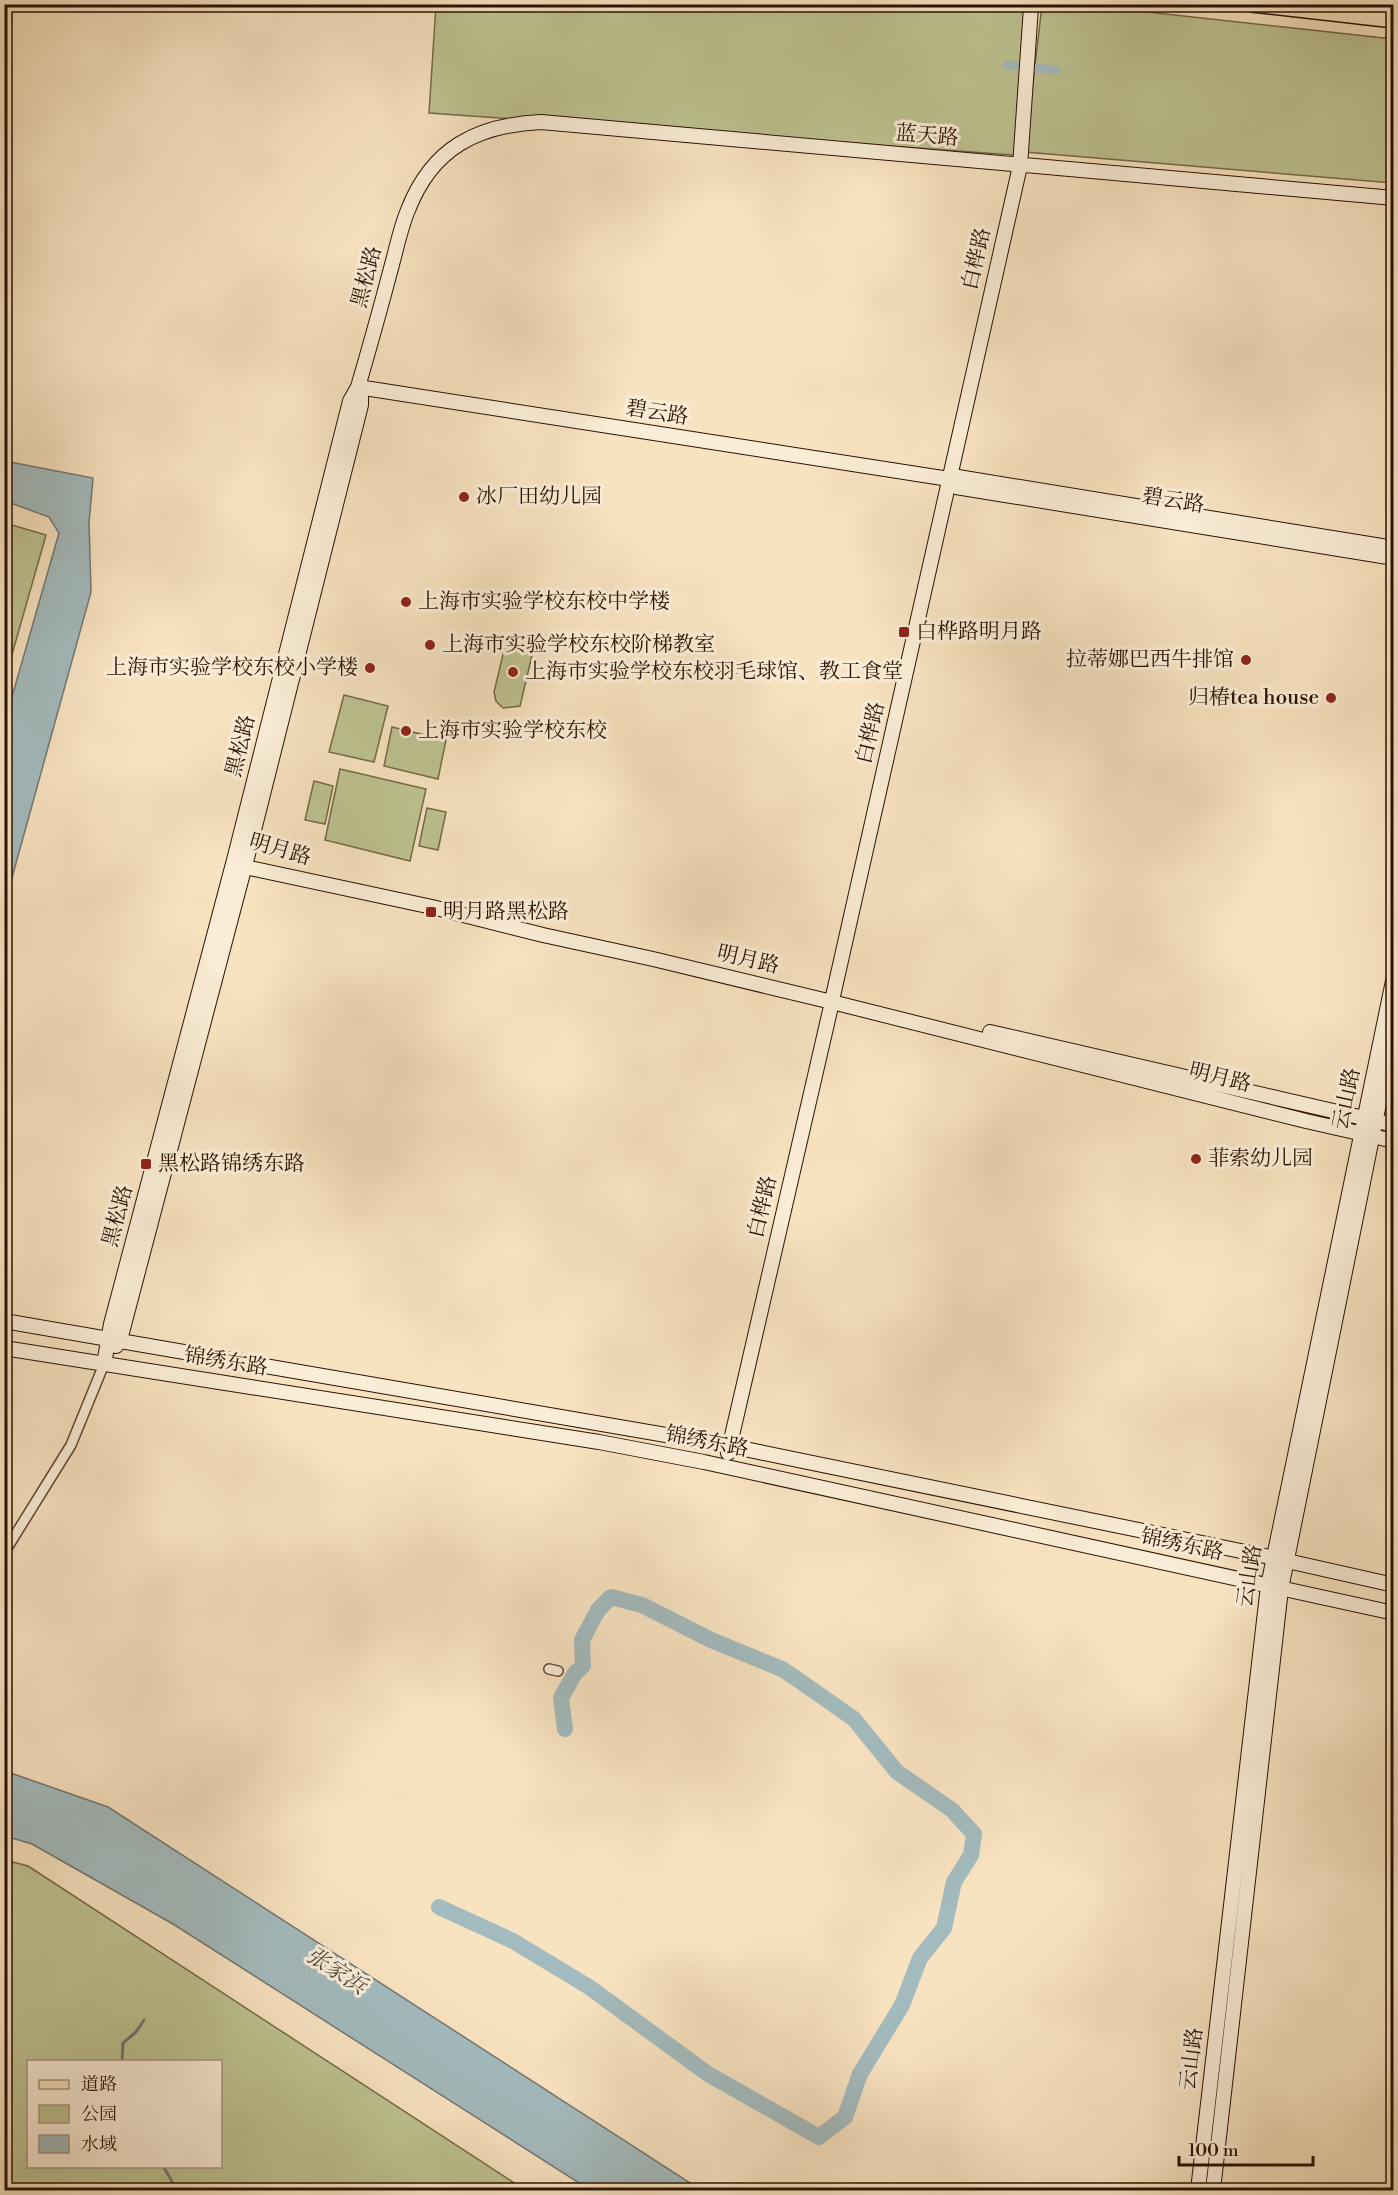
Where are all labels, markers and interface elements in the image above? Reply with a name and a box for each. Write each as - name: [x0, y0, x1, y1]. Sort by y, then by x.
- street label: 蓝天路: [894, 120, 960, 152]
- street label: 白桦路: [957, 225, 997, 293]
- street label: 黑松路: [346, 243, 388, 311]
- street label: 碧云路: [624, 395, 690, 431]
- street label: 碧云路: [1140, 483, 1206, 519]
- place label: 冰厂田幼儿园: [476, 484, 602, 510]
- marker: 冰厂田幼儿园: [457, 490, 471, 504]
- place label: 上海市实验学校东校中学楼: [418, 589, 670, 615]
- marker: 上海市实验学校东校中学楼: [399, 595, 413, 609]
- place label: 白桦路明月路: [916, 619, 1042, 645]
- marker: 白桦路明月路: [897, 625, 911, 639]
- place label: 上海市实验学校东校阶梯教室: [442, 632, 715, 658]
- marker: 上海市实验学校东校阶梯教室: [423, 638, 437, 652]
- place label: 拉蒂娜巴西牛排馆: [1066, 647, 1234, 673]
- marker: 拉蒂娜巴西牛排馆: [1239, 653, 1253, 667]
- place label: 上海市实验学校东校小学楼: [106, 655, 358, 681]
- place label: 上海市实验学校东校羽毛球馆、教工食堂: [525, 659, 903, 685]
- marker: 上海市实验学校东校小学楼: [363, 661, 377, 675]
- marker: 上海市实验学校东校羽毛球馆、教工食堂: [506, 665, 520, 679]
- place label: 归椿tea house: [1188, 685, 1319, 711]
- marker: 归椿tea house: [1324, 691, 1338, 705]
- street label: 白桦路: [851, 699, 891, 767]
- street label: 黑松路: [221, 712, 261, 780]
- place label: 上海市实验学校东校: [418, 718, 607, 744]
- marker: 上海市实验学校东校: [399, 724, 413, 738]
- street label: 明月路: [246, 829, 314, 871]
- place label: 明月路黑松路: [443, 899, 569, 925]
- marker: 明月路黑松路: [424, 905, 438, 919]
- street label: 明月路: [714, 940, 782, 980]
- street label: 明月路: [1186, 1058, 1254, 1098]
- street label: 云山路: [1328, 1065, 1366, 1133]
- place label: 菲索幼儿园: [1208, 1146, 1313, 1172]
- place label: 黑松路锦绣东路: [158, 1151, 305, 1177]
- marker: 菲索幼儿园: [1189, 1152, 1203, 1166]
- marker: 黑松路锦绣东路: [139, 1157, 153, 1171]
- street label: 白桦路: [743, 1173, 783, 1241]
- street label: 黑松路: [97, 1182, 139, 1250]
- street label: 锦绣东路: [182, 1343, 270, 1381]
- street label: 锦绣东路: [663, 1421, 751, 1463]
- street label: 锦绣东路: [1138, 1524, 1226, 1566]
- street label: 云山路: [1232, 1543, 1268, 1609]
- water label: 张家浜: [301, 1942, 373, 2001]
- street label: 云山路: [1175, 2026, 1209, 2092]
- legend: [27, 2060, 222, 2168]
- text: 道路: [81, 2073, 117, 2096]
- text: 公园: [81, 2103, 117, 2126]
- scale bar: [1179, 2129, 1312, 2167]
- text: 水域: [81, 2133, 117, 2156]
- text: 100 m: [1188, 2139, 1239, 2162]

